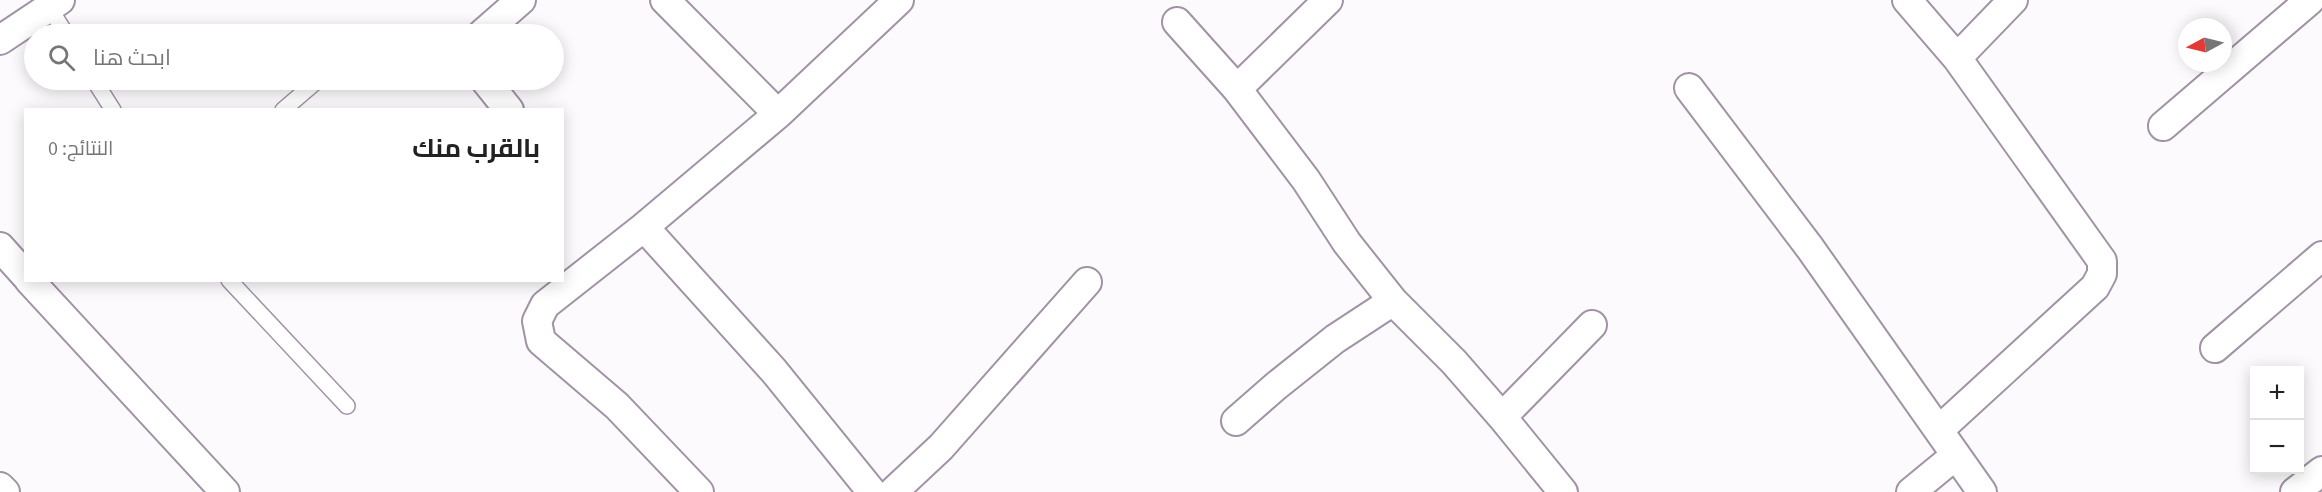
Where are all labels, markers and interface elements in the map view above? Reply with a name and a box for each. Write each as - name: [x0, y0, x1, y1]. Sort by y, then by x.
- north arrow: [2178, 18, 2232, 72]
- search box: [24, 24, 564, 90]
- icon: search: [45, 41, 78, 74]
- text: ابحث هنا: [93, 42, 171, 74]
- text: بالقرب منك: [412, 130, 540, 167]
- text: النتائج: 0: [48, 135, 113, 163]
- map controls: [2250, 366, 2304, 474]
- button: +: [2250, 366, 2304, 420]
- button: −: [2250, 420, 2304, 474]

